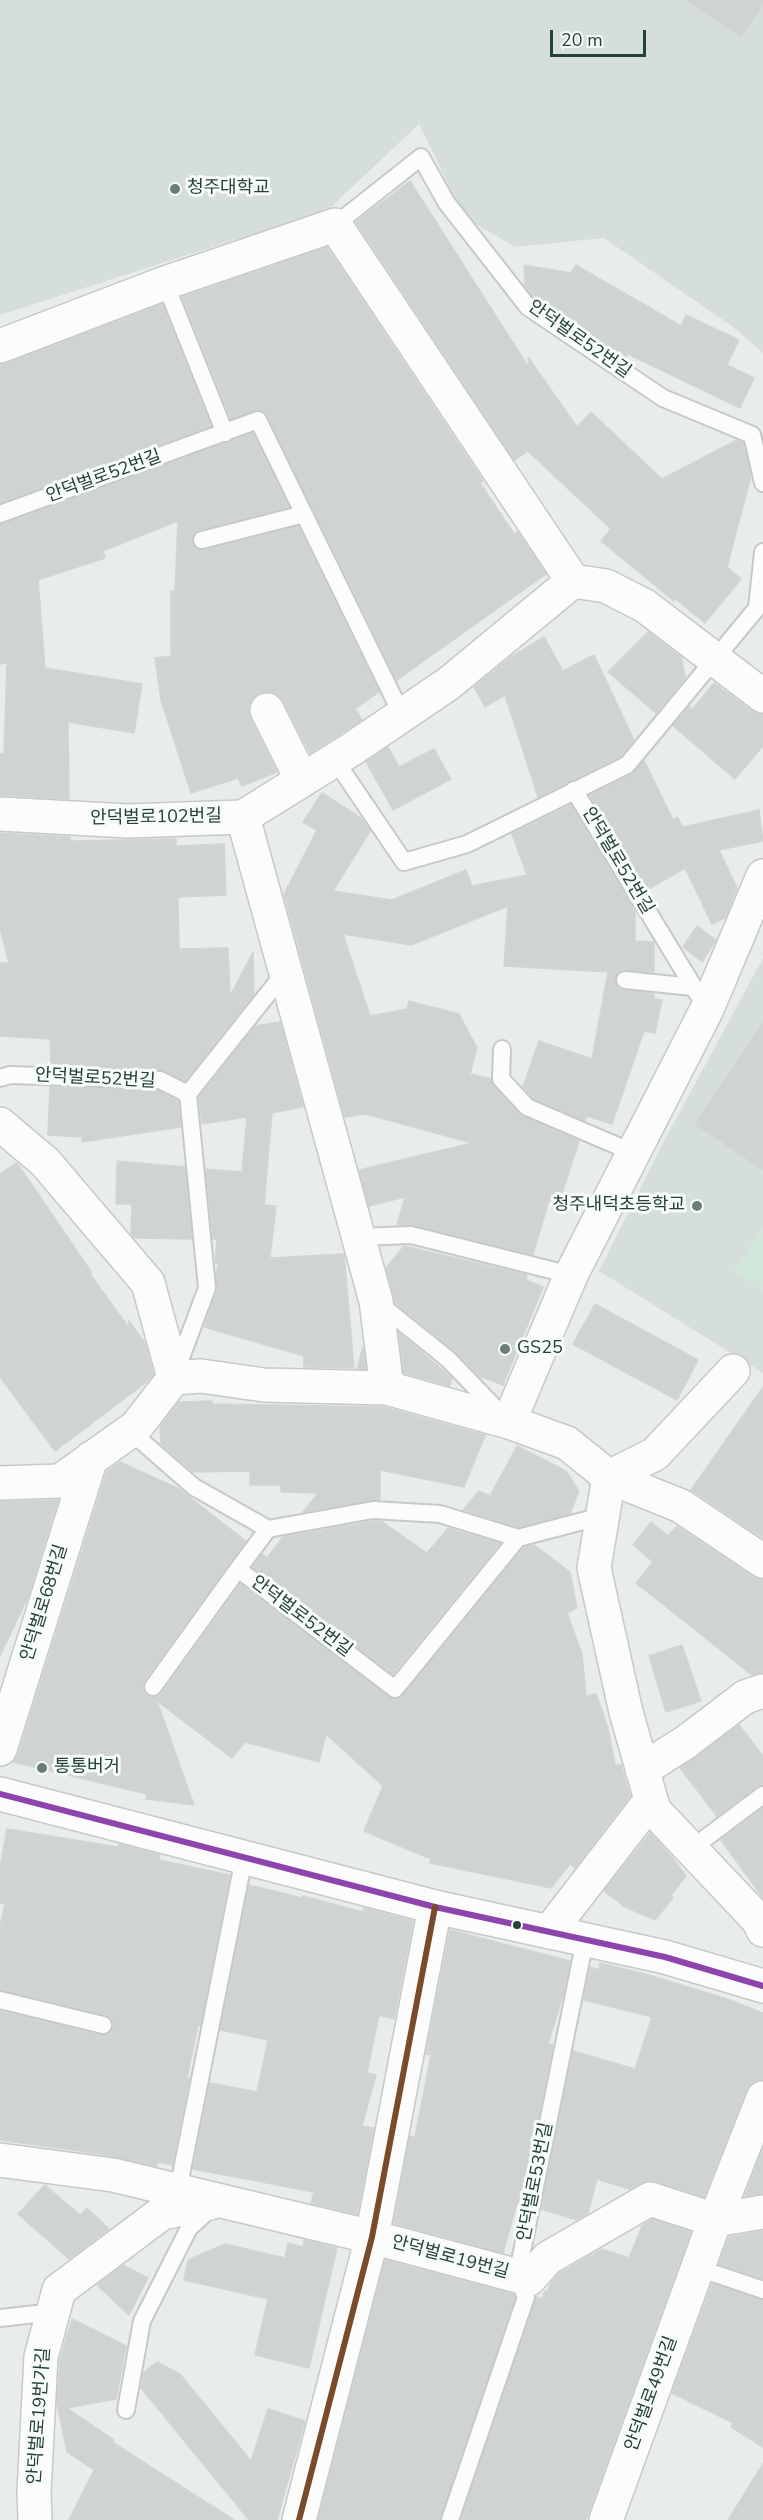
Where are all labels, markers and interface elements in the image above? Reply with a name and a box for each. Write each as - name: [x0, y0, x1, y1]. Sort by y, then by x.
- scale bar: [553, 18, 649, 56]
- text: 20 m: [561, 28, 603, 52]
- place label: 청주대학교: [187, 178, 270, 200]
- marker: 청주대학교: [168, 182, 182, 196]
- street label: 안덕벌로52번길: [523, 296, 635, 384]
- street label: 안덕벌로52번길: [43, 446, 165, 508]
- street label: 안덕벌로52번길: [577, 804, 657, 918]
- street label: 안덕벌로102번길: [90, 806, 222, 830]
- street label: 안덕벌로52번길: [34, 1065, 156, 1093]
- place label: 청주내덕초등학교: [553, 1195, 685, 1217]
- marker: 청주내덕초등학교: [690, 1199, 704, 1213]
- place label: GS25: [517, 1338, 563, 1360]
- marker: GS25: [498, 1342, 512, 1356]
- street label: 안덕벌로68번길: [17, 1542, 73, 1664]
- street label: 안덕벌로52번길: [246, 1572, 356, 1662]
- place label: 통통버거: [54, 1757, 120, 1779]
- marker: 통통버거: [35, 1761, 49, 1775]
- unlabelled marker: [511, 1919, 523, 1931]
- street label: 안덕벌로53번길: [514, 2121, 558, 2243]
- street label: 안덕벌로19번길: [389, 2232, 511, 2284]
- street label: 안덕벌로49번길: [621, 2333, 683, 2455]
- street label: 안덕벌로19번가길: [24, 2347, 56, 2485]

